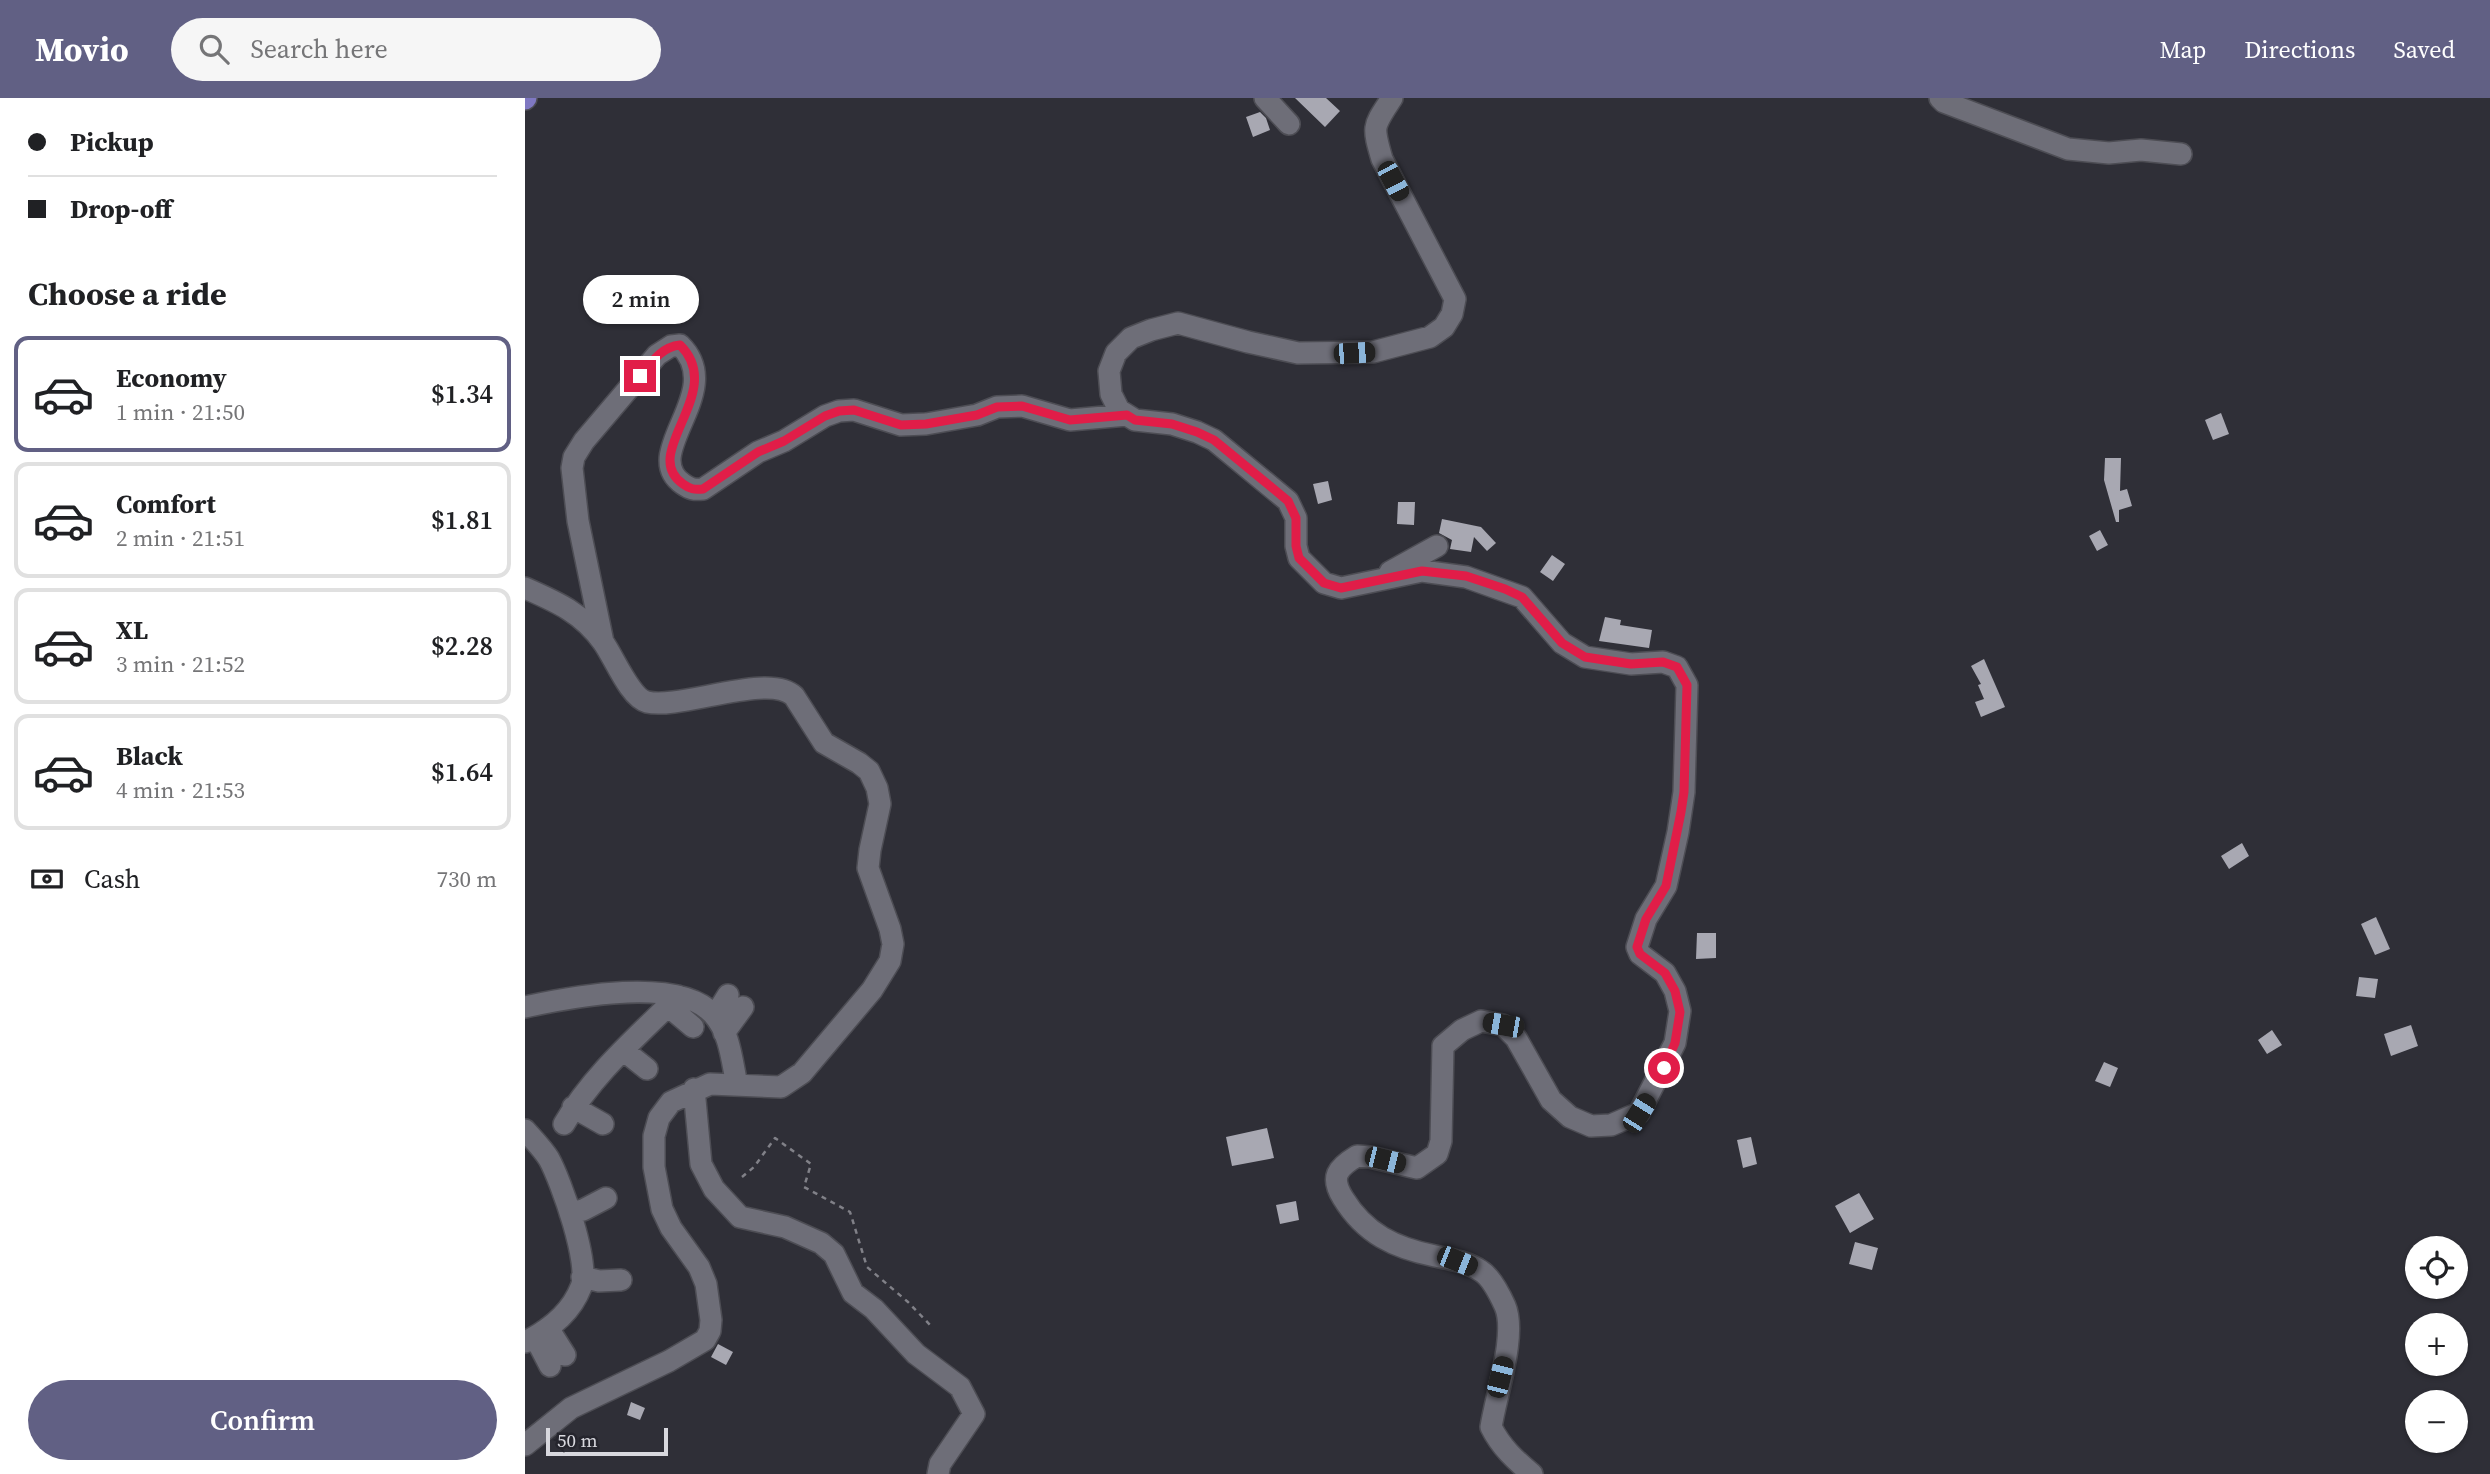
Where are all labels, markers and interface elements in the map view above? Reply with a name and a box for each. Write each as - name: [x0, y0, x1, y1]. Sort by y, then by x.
- search box: [171, 18, 661, 81]
- text: Movio: [35, 27, 129, 72]
- icon: search: [195, 30, 233, 68]
- text: Search here: [251, 31, 388, 67]
- text: Map: [2159, 33, 2206, 66]
- text: Directions: [2244, 33, 2355, 66]
- text: Saved: [2393, 33, 2455, 66]
- text: Pickup: [70, 124, 154, 160]
- car: [1374, 158, 1413, 204]
- text: Drop-off: [70, 191, 172, 227]
- text: Choose a ride: [28, 272, 227, 316]
- callout: 2 min: [582, 274, 698, 324]
- text: 2 min: [611, 283, 671, 315]
- car: [1333, 341, 1376, 365]
- text: Economy: [116, 360, 227, 396]
- route end: [624, 360, 656, 392]
- icon: car: [32, 363, 95, 426]
- text: $1.34: [431, 376, 493, 412]
- text: 1 min · 21:50: [116, 396, 245, 428]
- text: Comfort: [116, 486, 216, 522]
- icon: car: [32, 489, 95, 552]
- text: $1.81: [431, 502, 493, 538]
- text: 2 min · 21:51: [116, 522, 245, 554]
- text: XL: [116, 612, 148, 648]
- icon: car: [32, 615, 95, 678]
- text: $2.28: [431, 628, 493, 664]
- text: 3 min · 21:52: [116, 648, 245, 680]
- text: Black: [116, 738, 183, 774]
- icon: car: [32, 741, 95, 804]
- text: $1.64: [431, 754, 493, 790]
- text: 4 min · 21:53: [116, 774, 245, 806]
- icon: cash: [28, 860, 66, 898]
- text: Cash: [84, 861, 140, 897]
- text: 730 m: [436, 863, 497, 895]
- car: [1481, 1011, 1526, 1039]
- route start: [1648, 1052, 1680, 1084]
- car: [1619, 1090, 1660, 1136]
- car: [1363, 1145, 1408, 1175]
- map controls: [2405, 1236, 2468, 1453]
- button: locate: [2405, 1236, 2468, 1299]
- car: [1434, 1243, 1481, 1279]
- button: +: [2405, 1313, 2468, 1376]
- car: [1485, 1354, 1516, 1400]
- button: Confirm: [28, 1380, 497, 1460]
- button: −: [2405, 1390, 2468, 1453]
- scale bar: [546, 1425, 669, 1457]
- text: 50 m: [557, 1427, 598, 1453]

